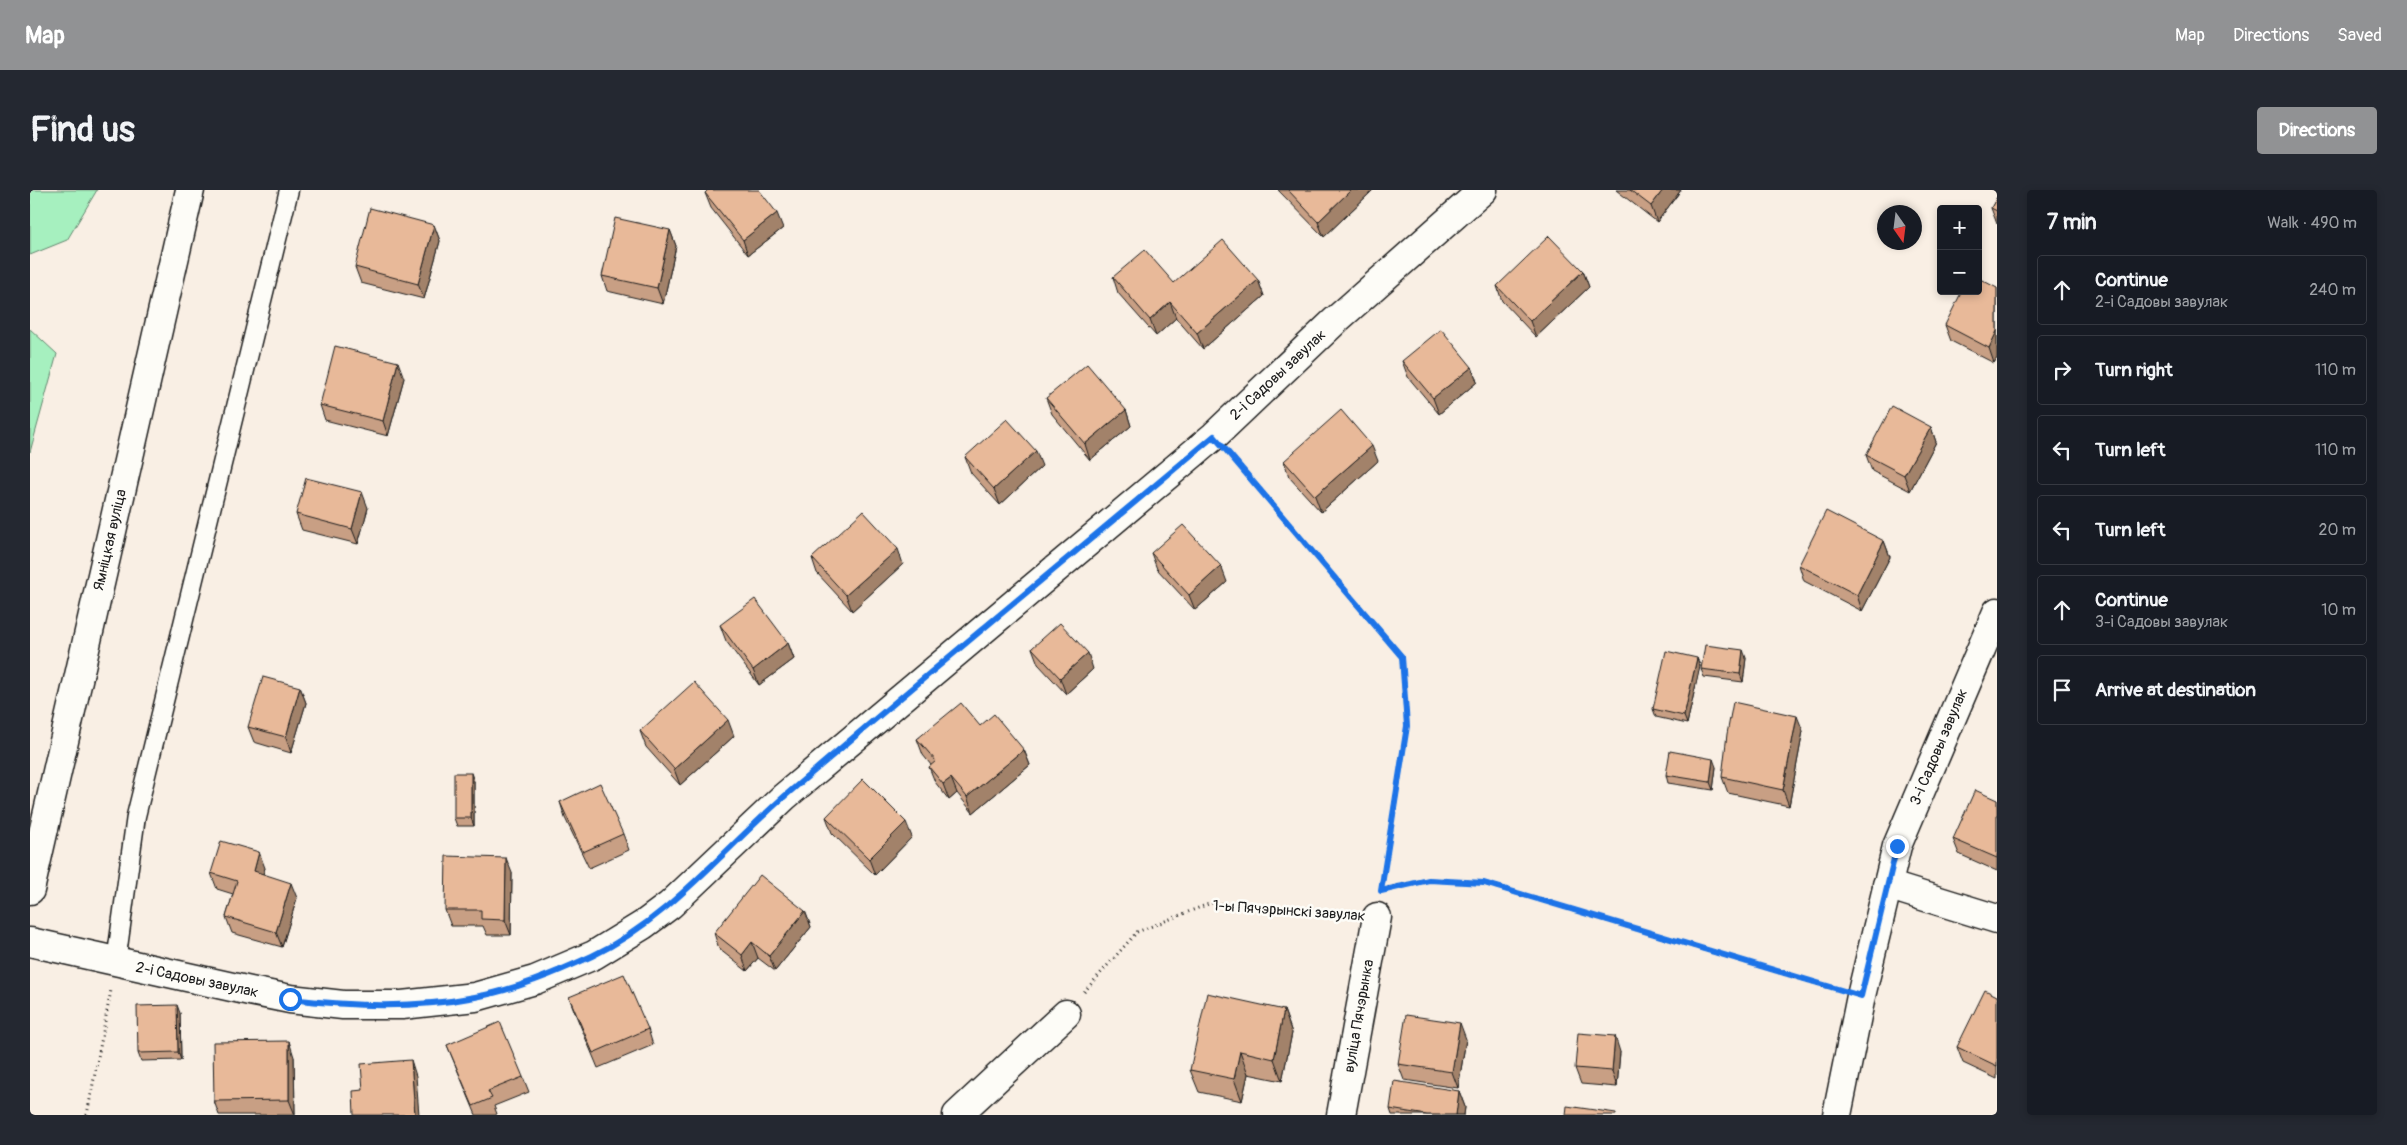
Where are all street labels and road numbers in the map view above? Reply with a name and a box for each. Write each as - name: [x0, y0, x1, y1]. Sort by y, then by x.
- street label: 2-і Садовы завулак: [1226, 325, 1330, 425]
- street label: Ямніцкая вуліца: [89, 487, 131, 593]
- street label: 3-і Садовы завулак: [1906, 686, 1972, 808]
- street label: 1-ы Пячэрынскі завулак: [1212, 896, 1366, 926]
- street label: 2-і Садовы завулак: [134, 958, 260, 1002]
- street label: вуліца Пячэрынка: [1340, 958, 1378, 1074]

